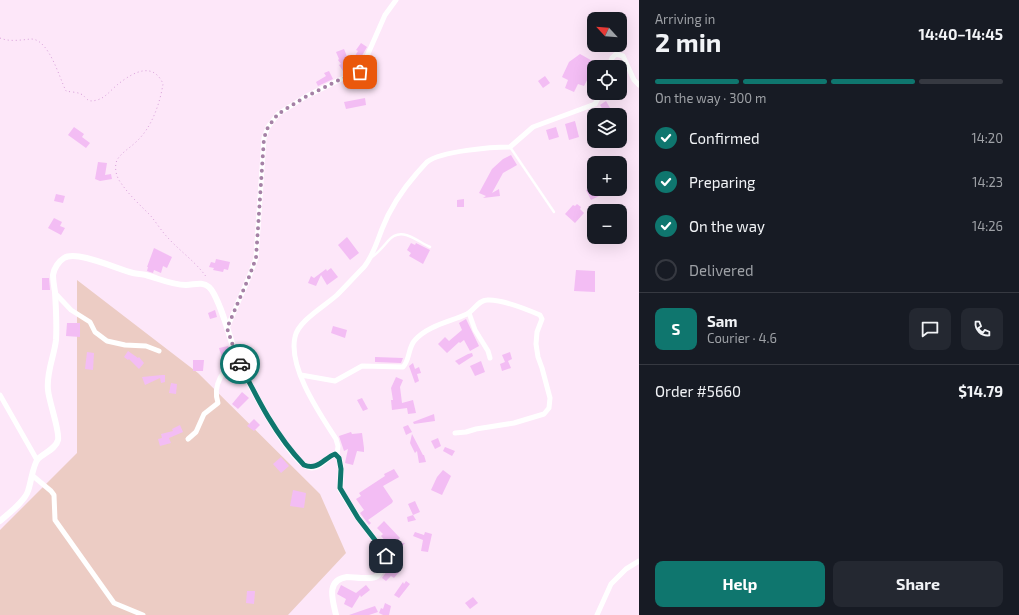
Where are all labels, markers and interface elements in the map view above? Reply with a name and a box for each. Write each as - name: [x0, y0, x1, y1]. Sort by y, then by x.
- text: Arriving in: [655, 11, 715, 27]
- north arrow: [587, 12, 627, 52]
- map controls: [587, 12, 627, 244]
- text: 14:40–14:45: [918, 25, 1003, 43]
- text: 2 min: [655, 26, 721, 57]
- pin: [343, 55, 377, 89]
- button: locate: [587, 60, 627, 100]
- icon: bag: [349, 61, 371, 83]
- text: On the way · 300 m: [655, 90, 767, 106]
- button: layers: [587, 108, 627, 148]
- icon: check: [655, 127, 677, 149]
- text: Confirmed: [689, 129, 760, 147]
- text: 14:20: [972, 130, 1003, 146]
- button: +: [587, 156, 627, 196]
- icon: check: [655, 171, 677, 193]
- text: Preparing: [689, 173, 755, 191]
- text: 14:23: [972, 174, 1003, 190]
- button: −: [587, 204, 627, 244]
- icon: check: [655, 215, 677, 237]
- text: On the way: [689, 217, 765, 235]
- text: 14:26: [972, 218, 1003, 234]
- text: Delivered: [689, 261, 754, 279]
- button: chat: [909, 308, 951, 350]
- button: phone: [961, 308, 1003, 350]
- text: Sam: [707, 312, 738, 330]
- text: S: [672, 320, 680, 338]
- text: Courier · 4.6: [707, 330, 777, 346]
- courier: [220, 344, 260, 384]
- icon: car: [229, 353, 251, 375]
- text: Order #5660: [655, 382, 741, 400]
- text: $14.79: [958, 382, 1003, 400]
- pin: [369, 539, 403, 573]
- icon: home: [375, 545, 397, 567]
- button: Help: [655, 561, 825, 607]
- button: Share: [833, 561, 1003, 607]

